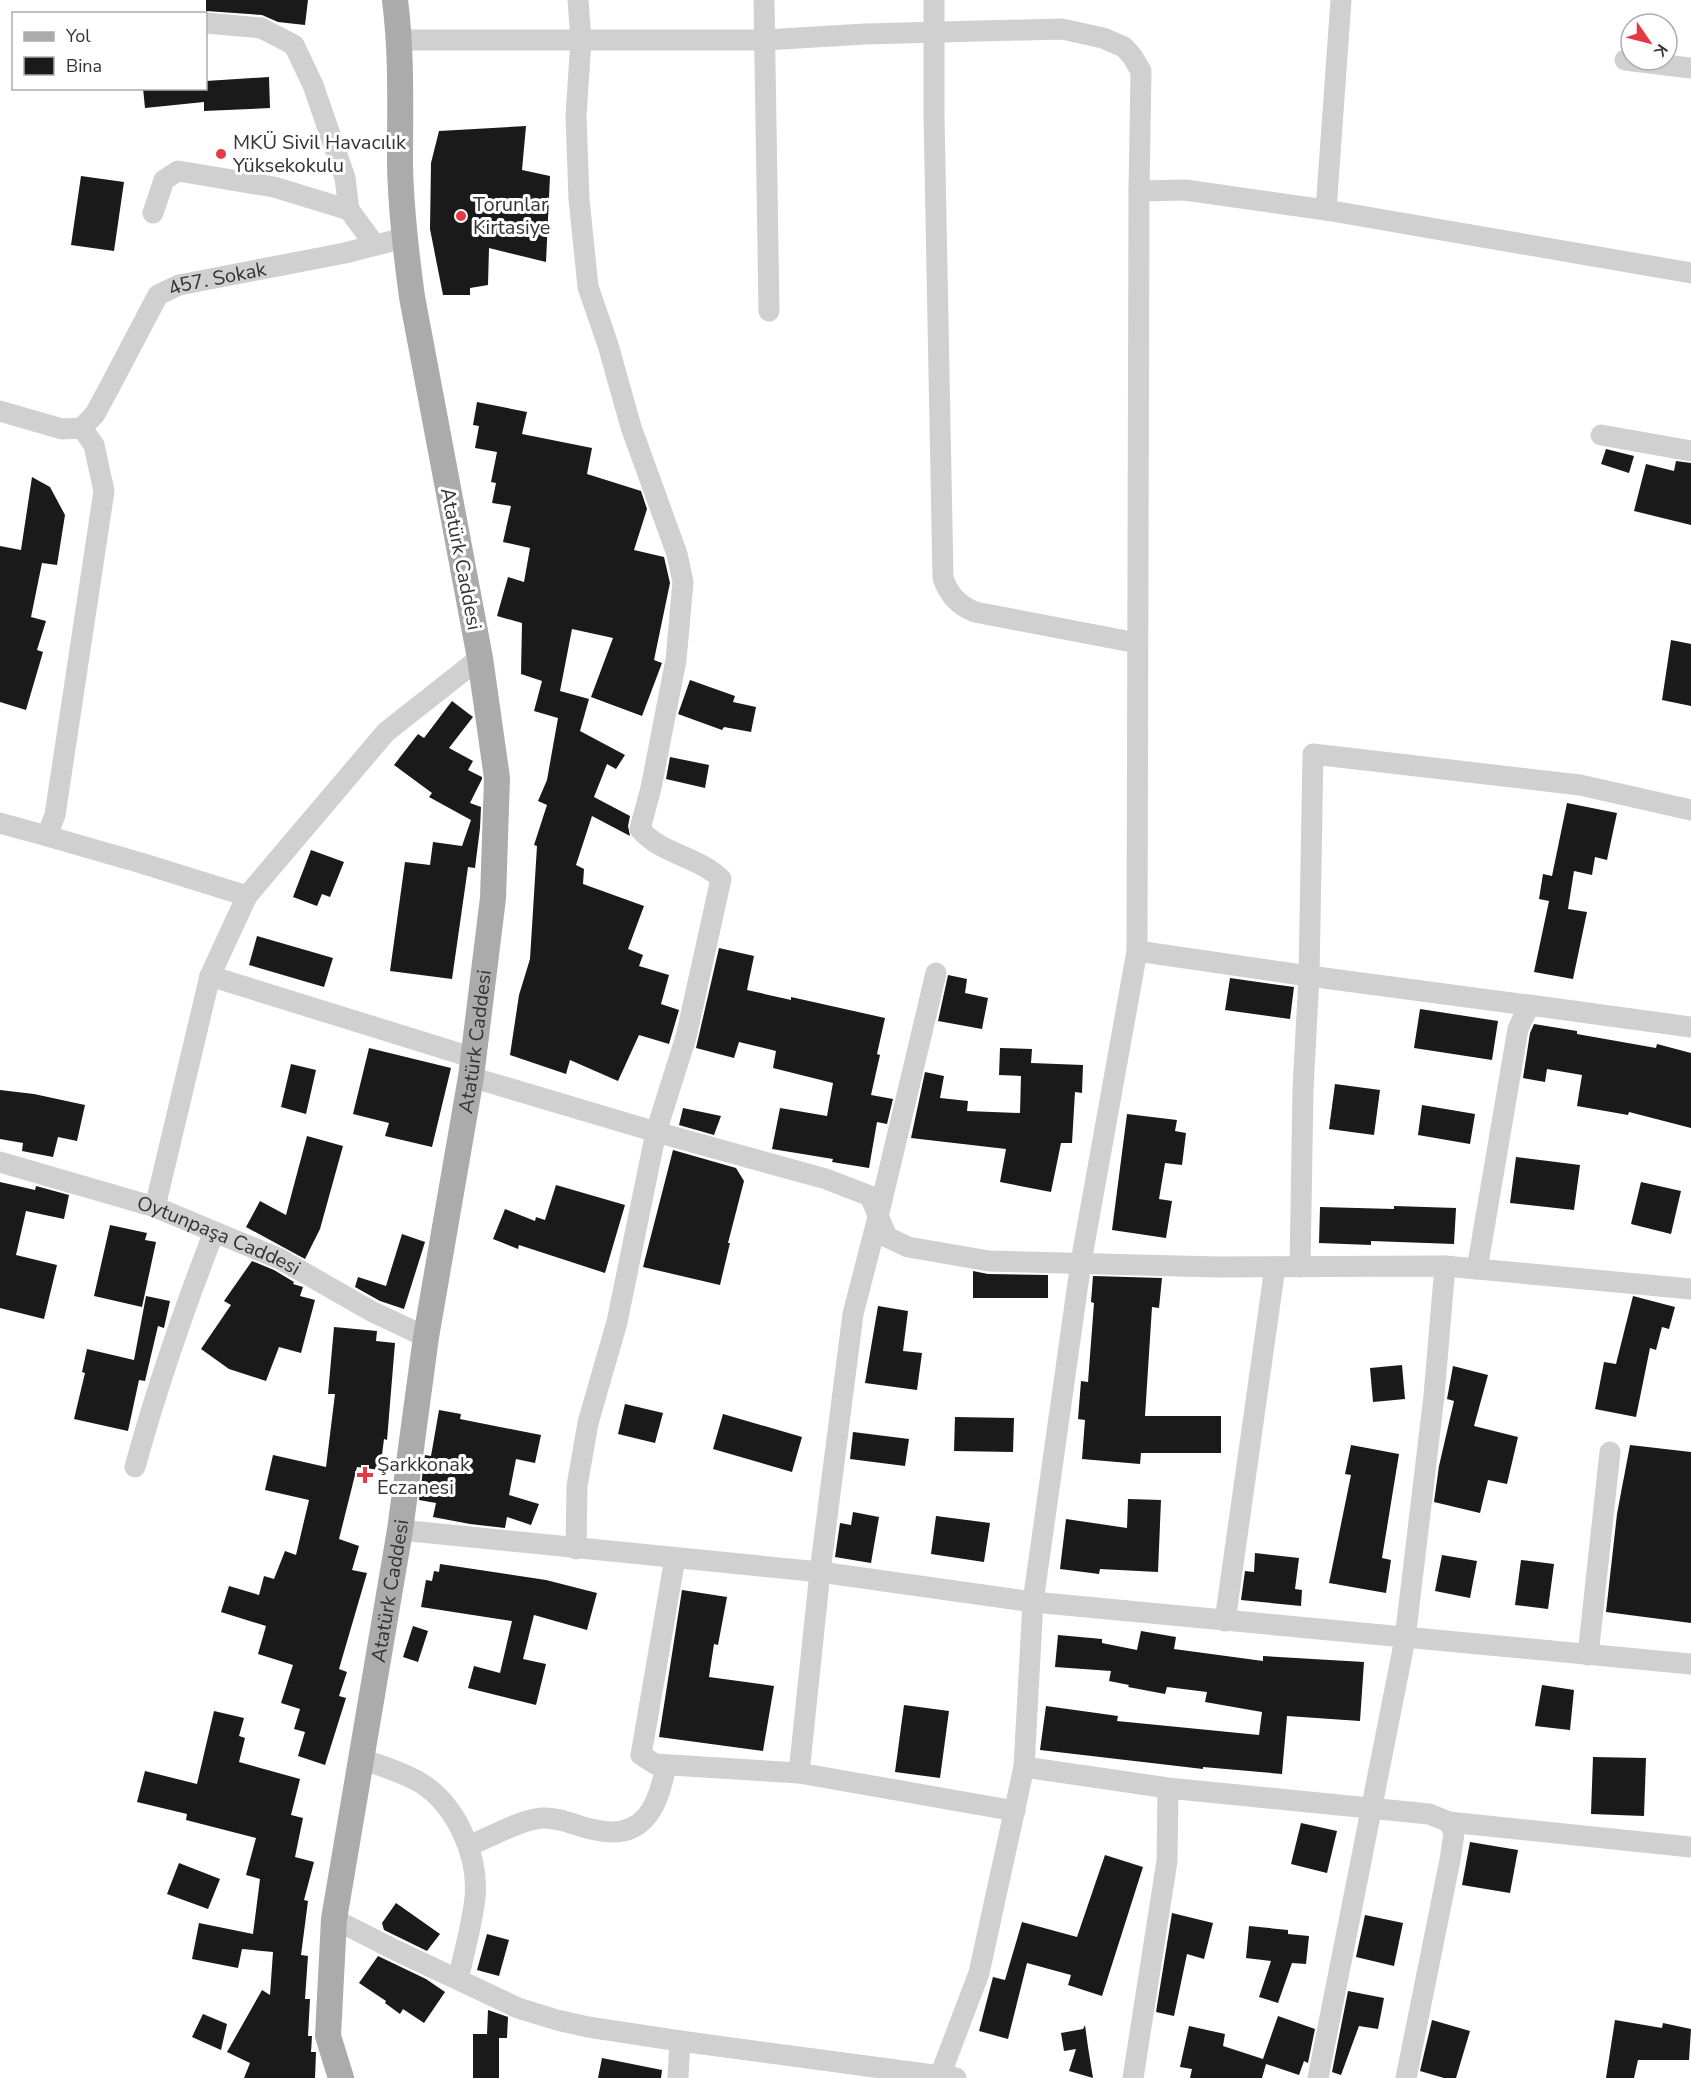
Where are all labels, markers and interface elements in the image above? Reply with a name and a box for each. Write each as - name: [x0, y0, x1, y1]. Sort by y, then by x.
- legend: [12, 12, 207, 90]
- north arrow: [1619, 12, 1679, 72]
- text: Yol: [65, 24, 91, 48]
- text: K: [1648, 39, 1673, 62]
- text: Bina: [66, 54, 102, 78]
- place label: MKÜ Sivil Havacılık Yüksekokulu: [232, 129, 407, 179]
- marker: MKÜ Sivil Havacılık Yüksekokulu: [214, 147, 228, 161]
- place label: Torunlar Kirtasiye: [473, 191, 550, 241]
- marker: Torunlar Kirtasiye: [454, 209, 468, 223]
- street label: 457. Sokak: [163, 255, 269, 302]
- street label: Atatürk Caddesi: [434, 486, 488, 632]
- street label: Atatürk Caddesi: [451, 968, 498, 1115]
- street label: Oytunpaşa Caddesi: [134, 1189, 306, 1282]
- place label: Şarkkonak Eczanesi: [377, 1451, 471, 1501]
- marker: Şarkkonak Eczanesi: [358, 1468, 372, 1482]
- street label: Atatürk Caddesi: [364, 1518, 415, 1664]

